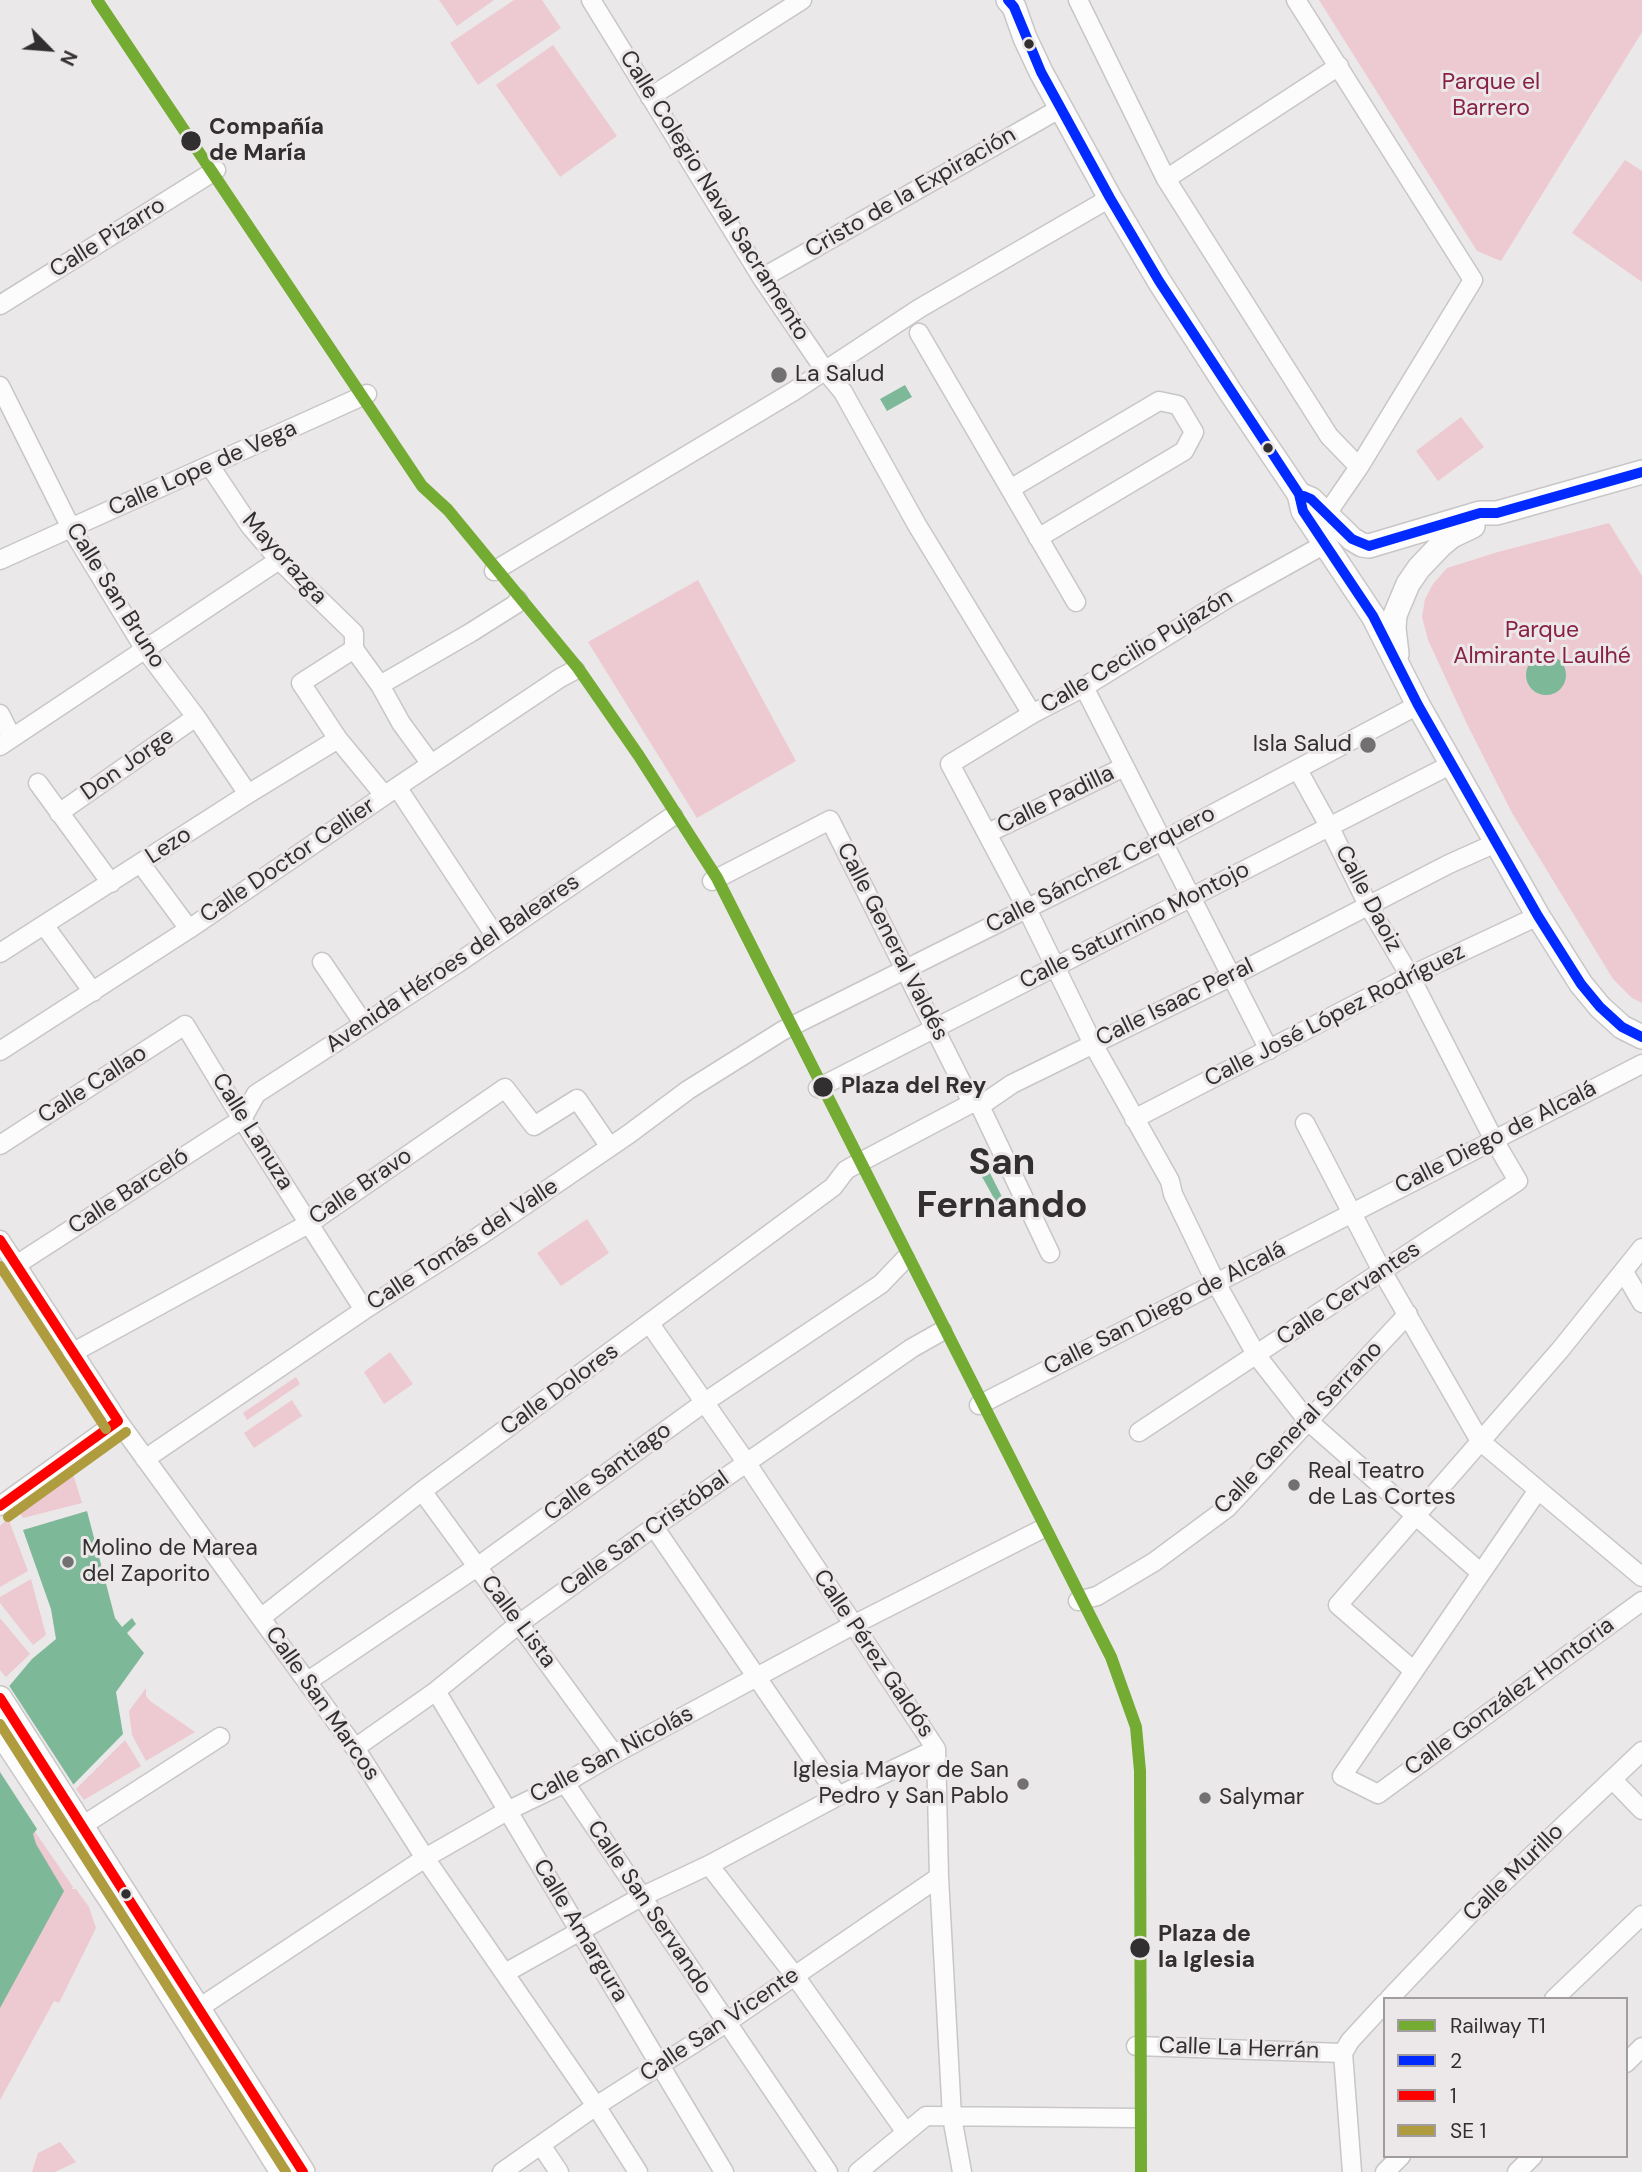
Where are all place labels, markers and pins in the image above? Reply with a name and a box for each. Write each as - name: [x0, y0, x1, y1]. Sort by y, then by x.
- unlabelled marker: [1022, 37, 1036, 51]
- place label: Compañía de María: [209, 114, 324, 168]
- marker: Compañía de María: [179, 129, 203, 153]
- place label: La Salud: [795, 361, 884, 389]
- marker: La Salud: [769, 365, 789, 385]
- unlabelled marker: [1261, 441, 1275, 455]
- place label: Isla Salud: [1253, 731, 1352, 759]
- marker: Isla Salud: [1358, 735, 1378, 755]
- place label: Plaza del Rey: [841, 1073, 986, 1101]
- marker: Plaza del Rey: [811, 1075, 835, 1099]
- place label: Real Teatro de Las Cortes: [1308, 1458, 1456, 1512]
- marker: Real Teatro de Las Cortes: [1286, 1477, 1302, 1493]
- place label: Molino de Marea del Zaporito: [82, 1535, 258, 1589]
- marker: Molino de Marea del Zaporito: [60, 1554, 76, 1570]
- place label: Iglesia Mayor de San Pedro y San Pablo: [793, 1757, 1009, 1811]
- marker: Iglesia Mayor de San Pedro y San Pablo: [1015, 1776, 1031, 1792]
- place label: Salymar: [1219, 1784, 1304, 1812]
- marker: Salymar: [1197, 1790, 1213, 1806]
- unlabelled marker: [119, 1887, 133, 1901]
- place label: Plaza de la Iglesia: [1158, 1921, 1255, 1975]
- marker: Plaza de la Iglesia: [1128, 1936, 1152, 1960]

